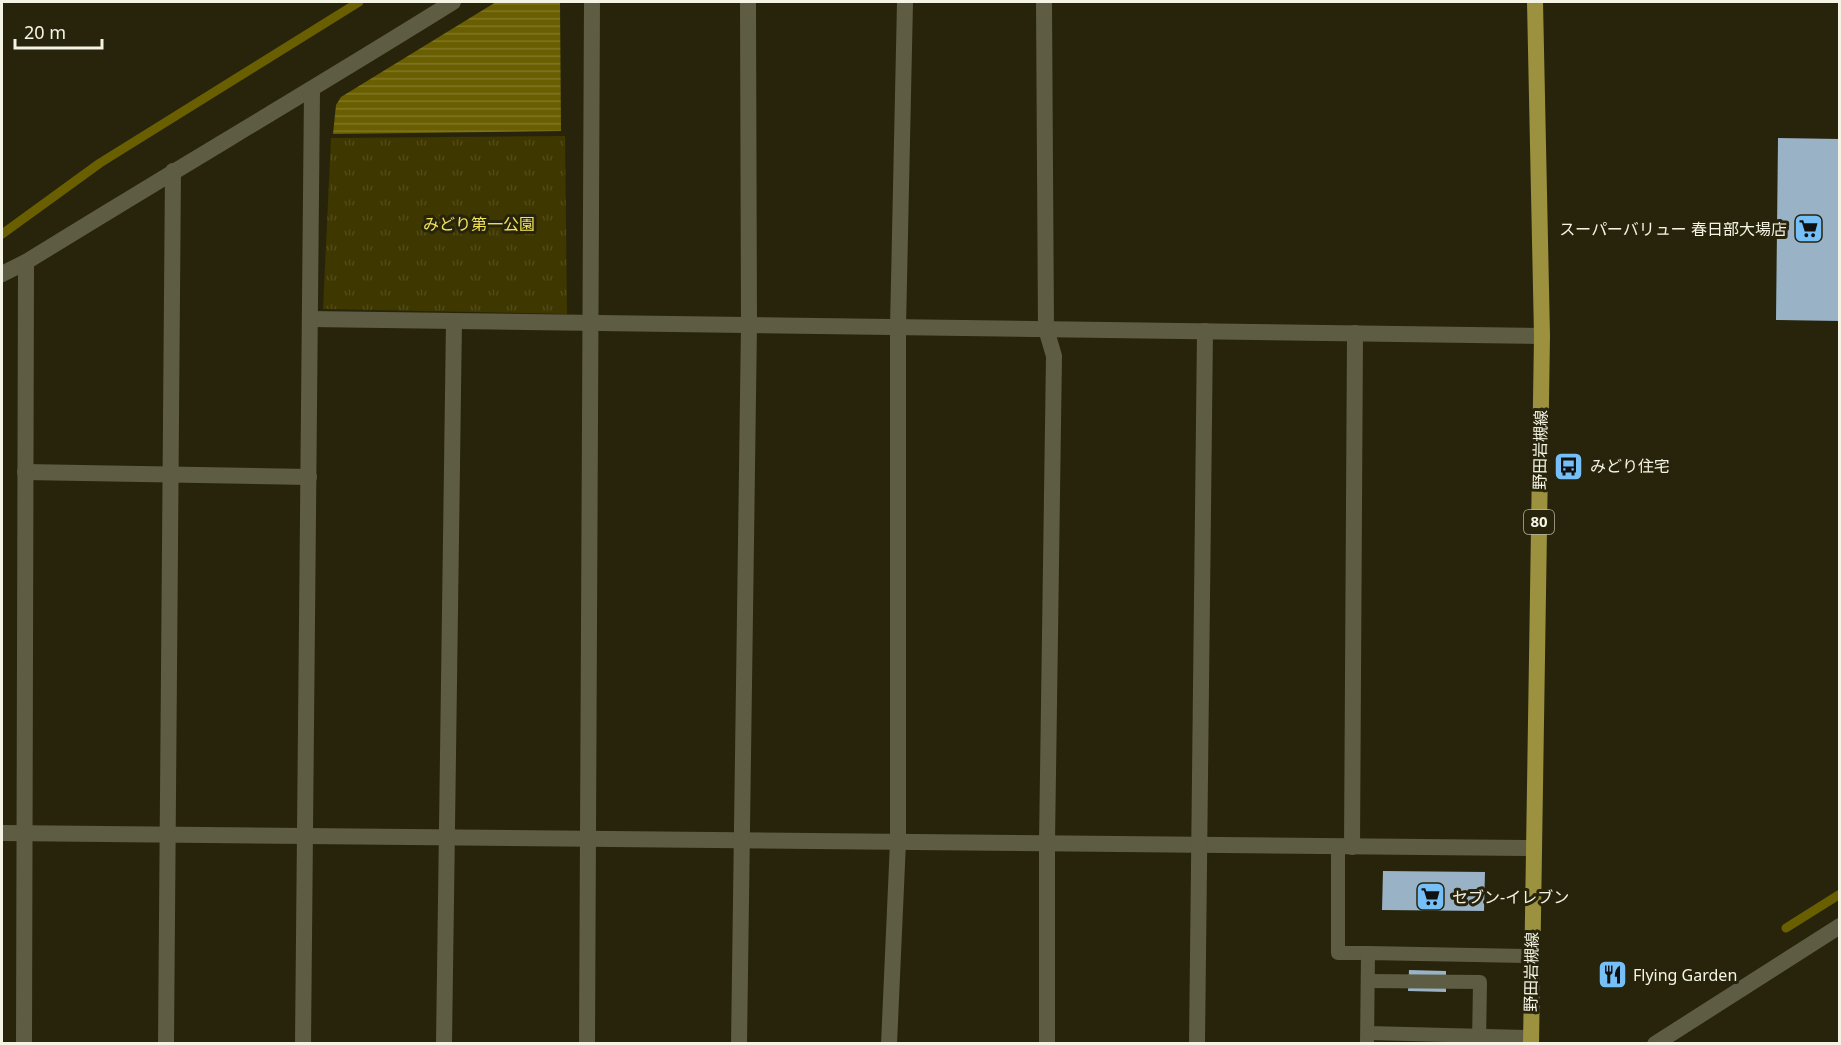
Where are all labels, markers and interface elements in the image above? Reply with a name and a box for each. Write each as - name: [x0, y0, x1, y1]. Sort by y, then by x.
- scale bar: [15, 12, 102, 50]
- text: 20 m: [24, 20, 66, 44]
- park label: みどり第一公園: [423, 213, 535, 235]
- supermarket icon: スーパーバリュー 春日部大場店: [1792, 213, 1824, 245]
- place label: スーパーバリュー 春日部大場店: [1559, 218, 1787, 240]
- street label: 野田岩槻線: [1528, 410, 1552, 490]
- bus stop icon: みどり住宅: [1553, 450, 1585, 482]
- place label: みどり住宅: [1590, 455, 1670, 477]
- road number: 80: [1524, 510, 1554, 534]
- supermarket icon: セブン-イレブン: [1415, 881, 1447, 913]
- place label: セブン-イレブン: [1452, 886, 1569, 908]
- street label: 野田岩槻線: [1519, 932, 1543, 1012]
- restaurant icon: Flying Garden: [1596, 959, 1628, 991]
- place label: Flying Garden: [1633, 964, 1737, 986]

